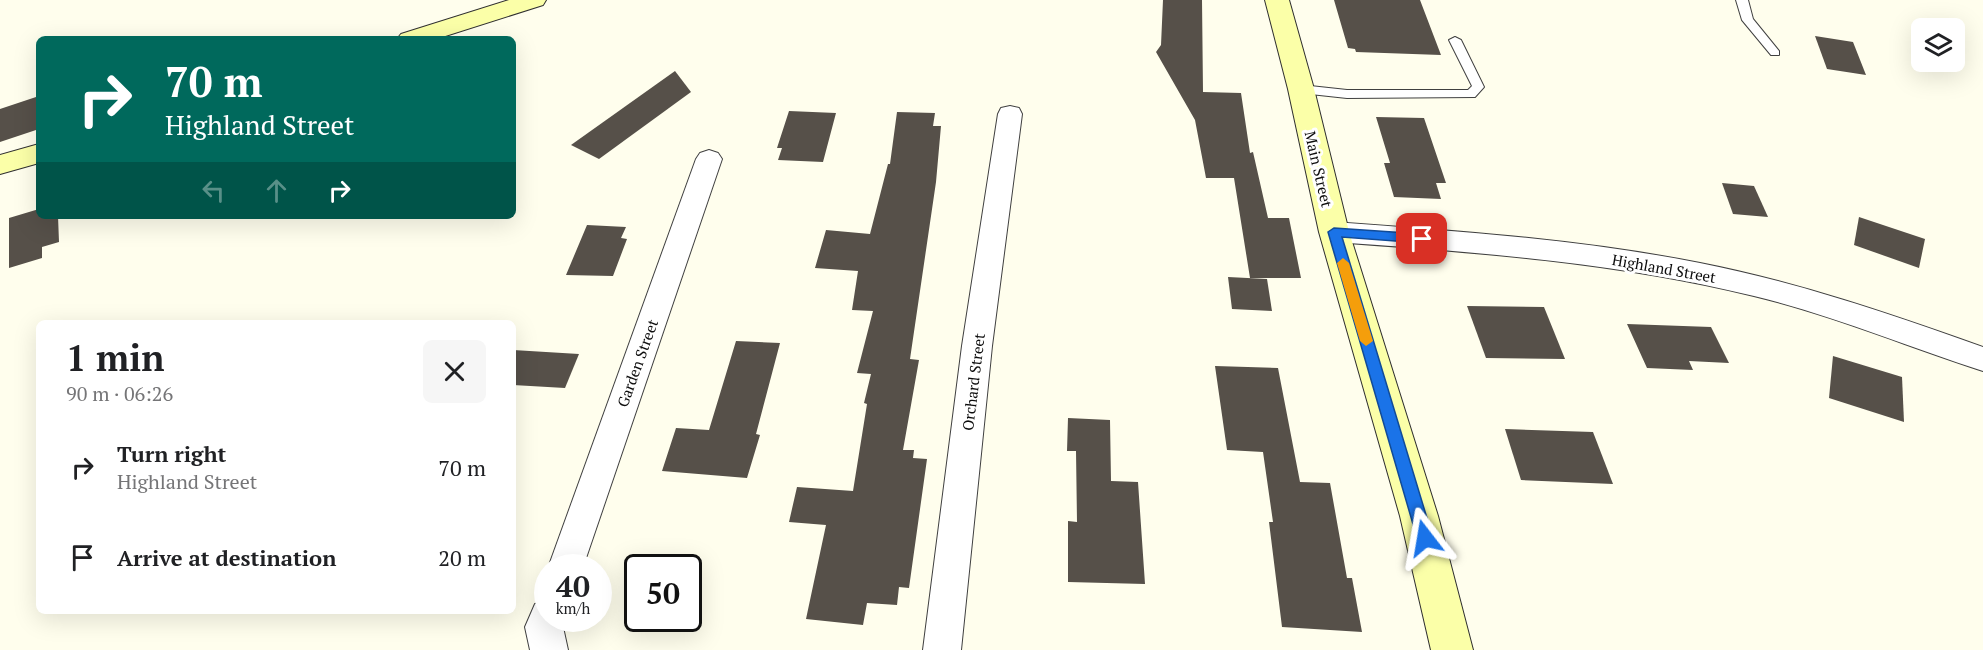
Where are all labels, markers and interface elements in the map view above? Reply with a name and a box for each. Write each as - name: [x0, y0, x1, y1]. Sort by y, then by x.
- map controls: [1911, 18, 1965, 72]
- button: layers: [1911, 18, 1965, 72]
- text: 70 m: [165, 53, 263, 109]
- icon: right: [66, 60, 144, 138]
- text: Highland Street: [165, 107, 354, 143]
- street label: Main Street: [1301, 129, 1338, 210]
- icon: left: [197, 174, 230, 207]
- icon: ahead: [260, 174, 293, 207]
- icon: right: [323, 174, 356, 207]
- pin: [1396, 213, 1447, 264]
- icon: arrive: [1405, 222, 1438, 255]
- street label: Highland Street: [1610, 249, 1718, 287]
- street label: Garden Street: [612, 316, 662, 410]
- street label: Orchard Street: [957, 332, 989, 432]
- text: 1 min: [66, 334, 164, 381]
- button: close: [423, 340, 486, 403]
- text: 90 m · 06:26: [66, 380, 173, 407]
- text: Turn right: [117, 439, 226, 468]
- icon: right: [66, 451, 99, 484]
- text: 70 m: [438, 453, 486, 482]
- text: Highland Street: [117, 468, 257, 495]
- position arrow: [1393, 506, 1457, 570]
- icon: arrive: [66, 541, 99, 574]
- text: Arrive at destination: [117, 543, 336, 572]
- text: 20 m: [438, 543, 486, 572]
- speed limit sign: 50: [624, 554, 702, 632]
- text: 40: [556, 566, 590, 606]
- text: km/h: [556, 598, 590, 618]

